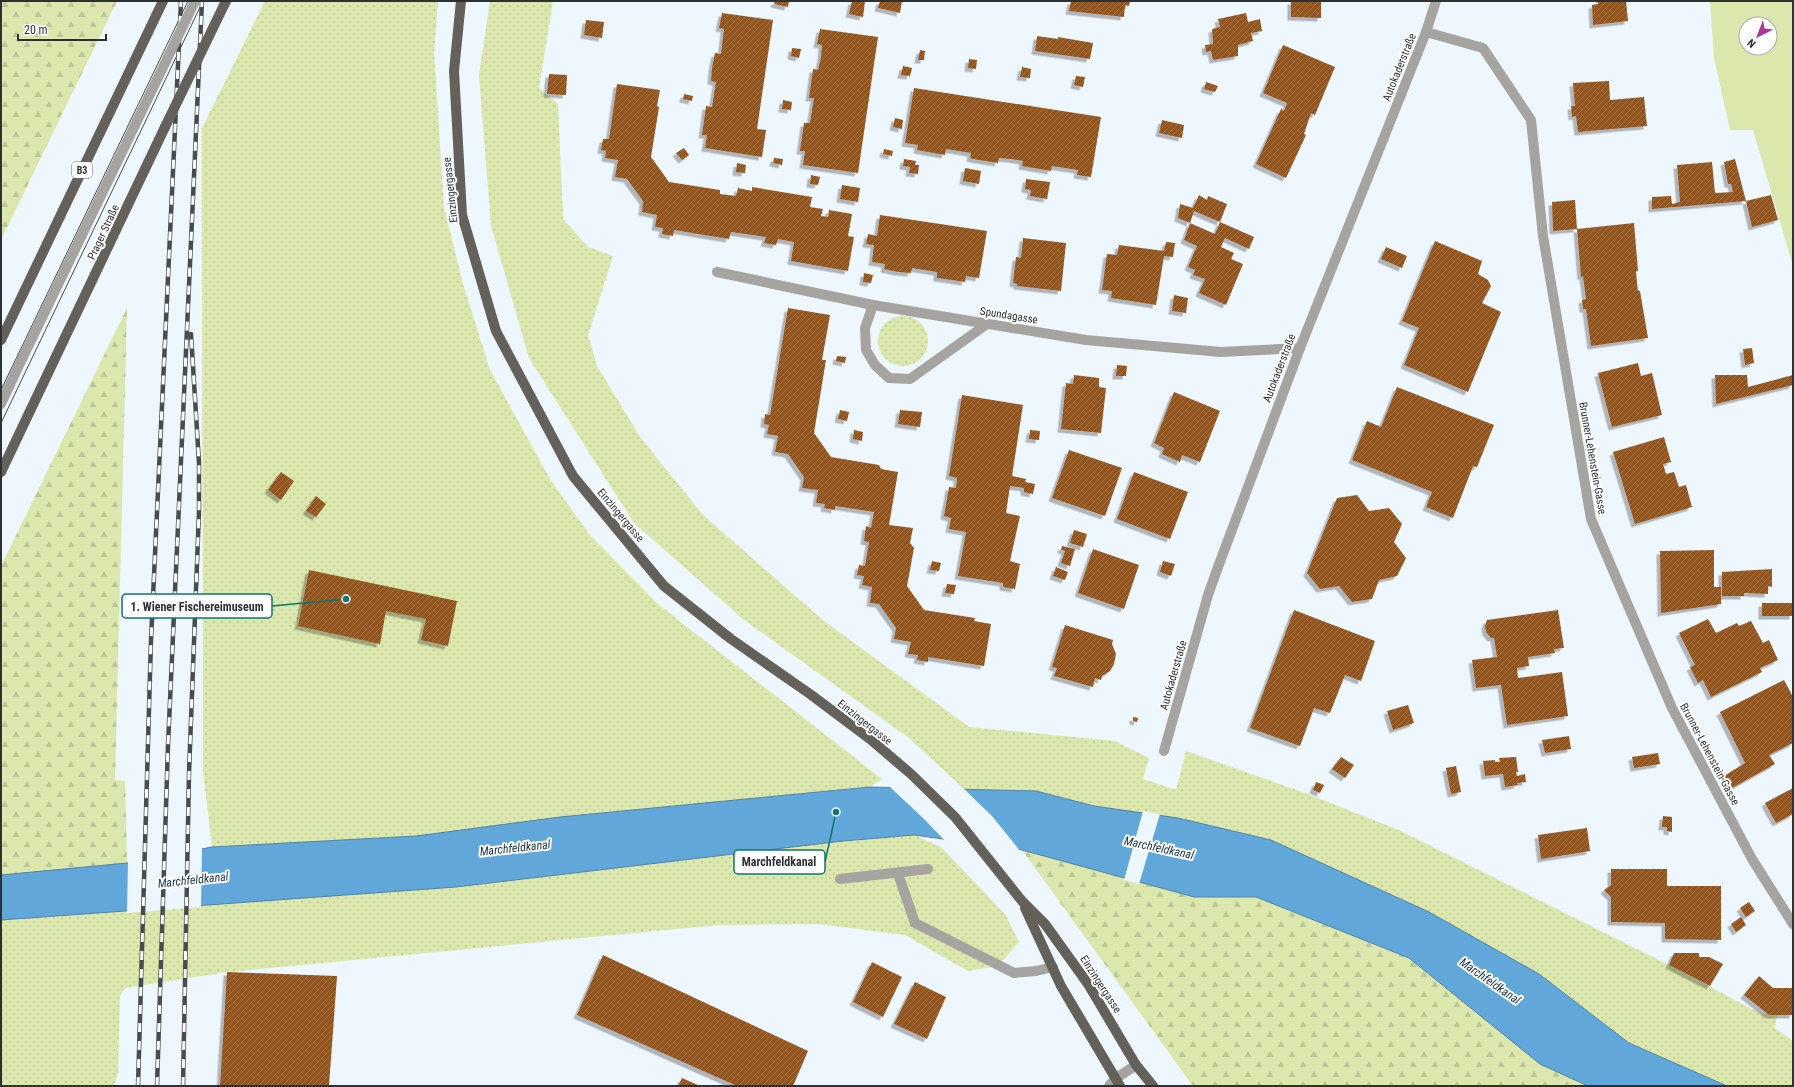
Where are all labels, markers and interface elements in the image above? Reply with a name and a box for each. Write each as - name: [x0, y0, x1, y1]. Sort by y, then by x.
- scale bar: [18, 16, 106, 42]
- north arrow: [1738, 16, 1778, 56]
- text: 20 m: [24, 23, 48, 37]
- street label: Autokaderstraße: [1380, 31, 1419, 103]
- text: N: [1745, 36, 1759, 50]
- street label: Einzingergasse: [441, 157, 460, 223]
- road number: B3: [72, 162, 92, 178]
- street label: Prager Straße: [85, 203, 122, 262]
- street label: Spundagasse: [979, 305, 1039, 326]
- street label: Autokaderstraße: [1260, 332, 1298, 404]
- street label: Brunner-Lehenstein-Gasse: [1576, 401, 1609, 515]
- street label: Einzingergasse: [595, 486, 647, 545]
- callout: 1. Wiener Fischereimuseum: [122, 594, 272, 618]
- text: 1. Wiener Fischereimuseum: [130, 600, 264, 614]
- street label: Autokaderstraße: [1157, 639, 1190, 712]
- street label: Einzingergasse: [835, 697, 895, 748]
- street label: Brunner-Lehenstein-Gasse: [1677, 701, 1742, 807]
- water label: Marchfeldkanal: [1123, 834, 1195, 862]
- water label: Marchfeldkanal: [479, 837, 551, 859]
- callout: Marchfeldkanal: [734, 850, 825, 874]
- text: Marchfeldkanal: [742, 855, 816, 869]
- water label: Marchfeldkanal: [157, 869, 229, 891]
- street label: Einzingergasse: [1077, 953, 1124, 1015]
- water label: Marchfeldkanal: [1457, 955, 1523, 1007]

